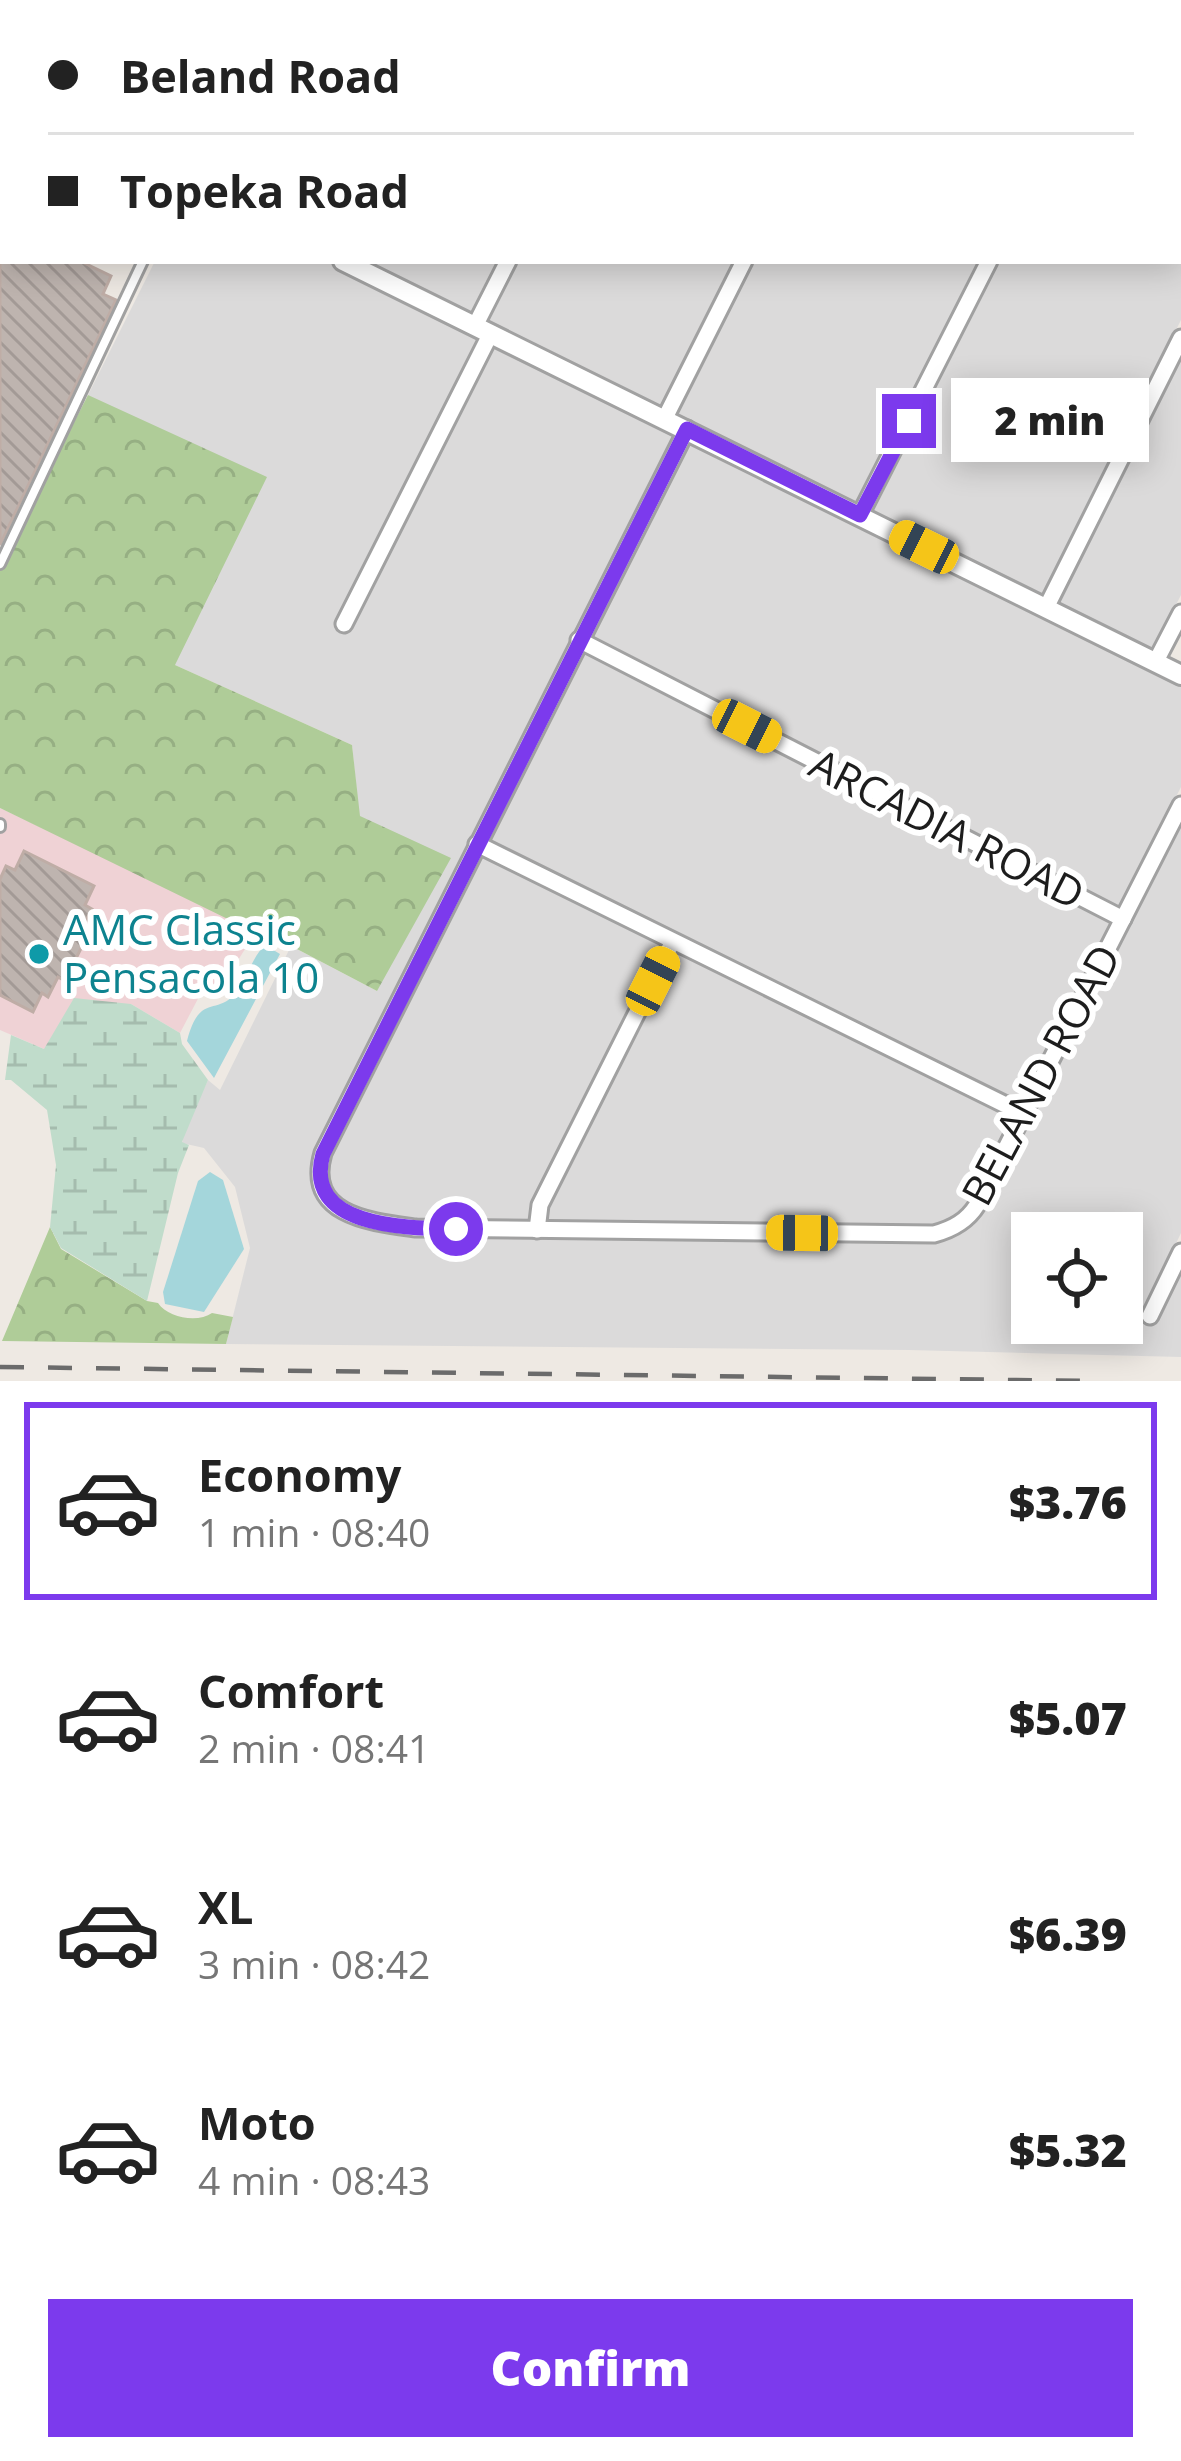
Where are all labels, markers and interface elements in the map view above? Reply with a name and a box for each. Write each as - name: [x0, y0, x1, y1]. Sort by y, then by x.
- text: Beland Road: [120, 45, 401, 106]
- text: Topeka Road: [120, 160, 409, 221]
- callout: 2 min: [951, 379, 1149, 463]
- text: 2 min: [995, 393, 1105, 446]
- route end: [882, 394, 936, 448]
- car: [884, 515, 964, 579]
- car: [707, 694, 787, 758]
- street label: ARCADIA ROAD: [801, 734, 1095, 921]
- place label: AMC Classic Pensacola 10: [63, 900, 319, 1005]
- street label: BELAND ROAD: [947, 934, 1132, 1215]
- marker: AMC Classic Pensacola 10: [26, 941, 52, 967]
- car: [621, 941, 685, 1021]
- route start: [429, 1202, 483, 1256]
- map controls: [1011, 1212, 1143, 1344]
- button: locate: [1011, 1212, 1143, 1344]
- car: [766, 1214, 838, 1252]
- text: Economy: [198, 1444, 401, 1505]
- icon: car: [54, 1447, 162, 1555]
- text: $3.76: [1009, 1471, 1127, 1532]
- text: 1 min · 08:40: [198, 1505, 430, 1558]
- text: Comfort: [198, 1660, 384, 1721]
- icon: car: [54, 1663, 162, 1771]
- text: $5.07: [1009, 1687, 1127, 1748]
- text: 2 min · 08:41: [198, 1721, 430, 1774]
- text: XL: [198, 1876, 253, 1937]
- icon: car: [54, 1879, 162, 1987]
- text: $6.39: [1009, 1903, 1127, 1964]
- text: 3 min · 08:42: [198, 1937, 430, 1990]
- text: Moto: [198, 2092, 316, 2153]
- icon: car: [54, 2095, 162, 2203]
- text: $5.32: [1009, 2119, 1127, 2180]
- text: 4 min · 08:43: [198, 2153, 430, 2206]
- button: Confirm: [48, 2299, 1133, 2437]

